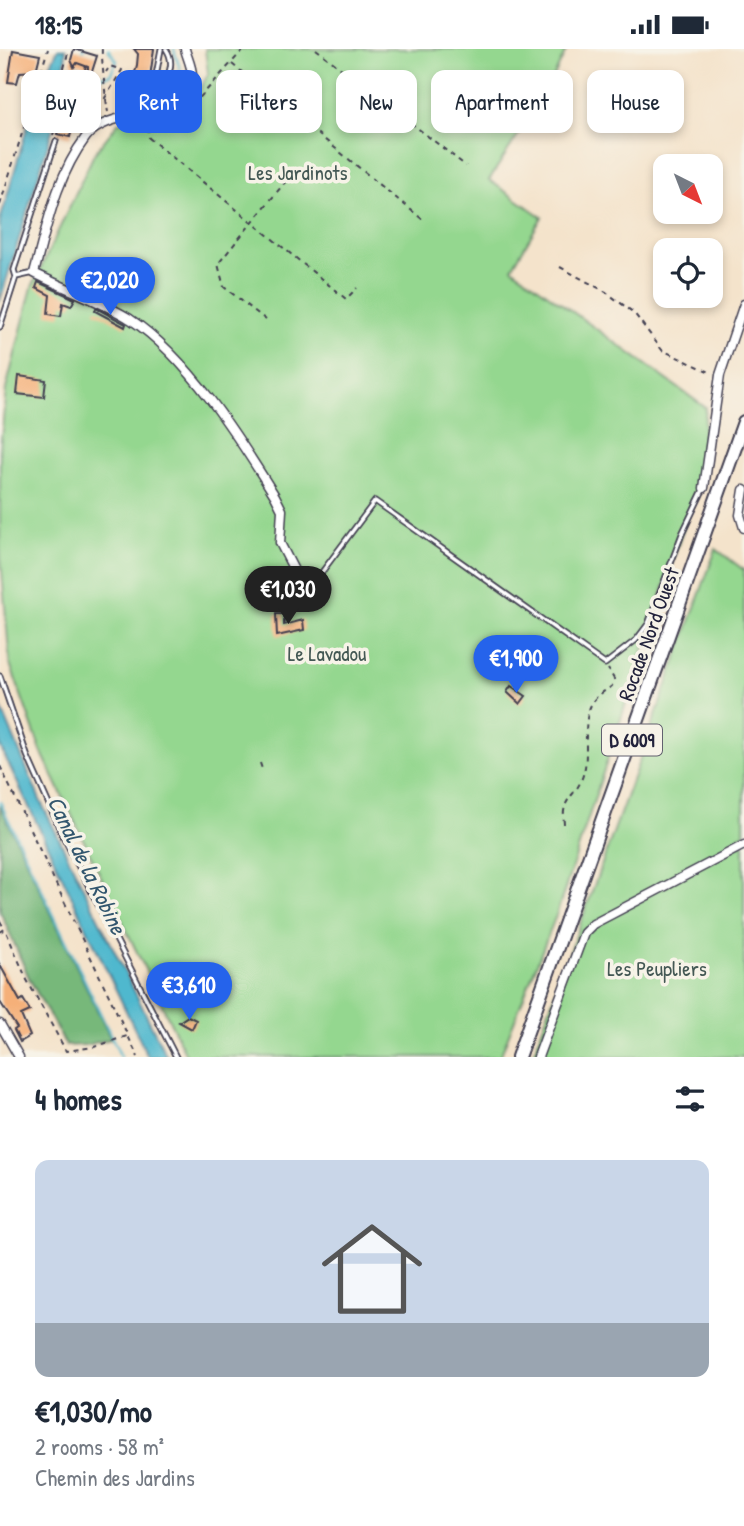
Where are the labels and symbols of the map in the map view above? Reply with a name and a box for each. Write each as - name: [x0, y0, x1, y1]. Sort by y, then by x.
- north arrow: [653, 154, 723, 224]
- park label: Les Jardinots: [248, 158, 348, 187]
- pin: €2,020: [53, 257, 167, 317]
- street label: Rocade Nord Ouest: [611, 562, 686, 705]
- pin: €1,030: [231, 567, 345, 626]
- pin: €1,900: [459, 635, 573, 695]
- park label: Le Lavadou: [288, 639, 367, 668]
- road number: D 6009: [602, 725, 662, 755]
- water label: Canal de la Robine: [41, 790, 135, 940]
- park label: Les Peupliers: [607, 954, 707, 983]
- pin: €3,610: [132, 963, 246, 1022]

